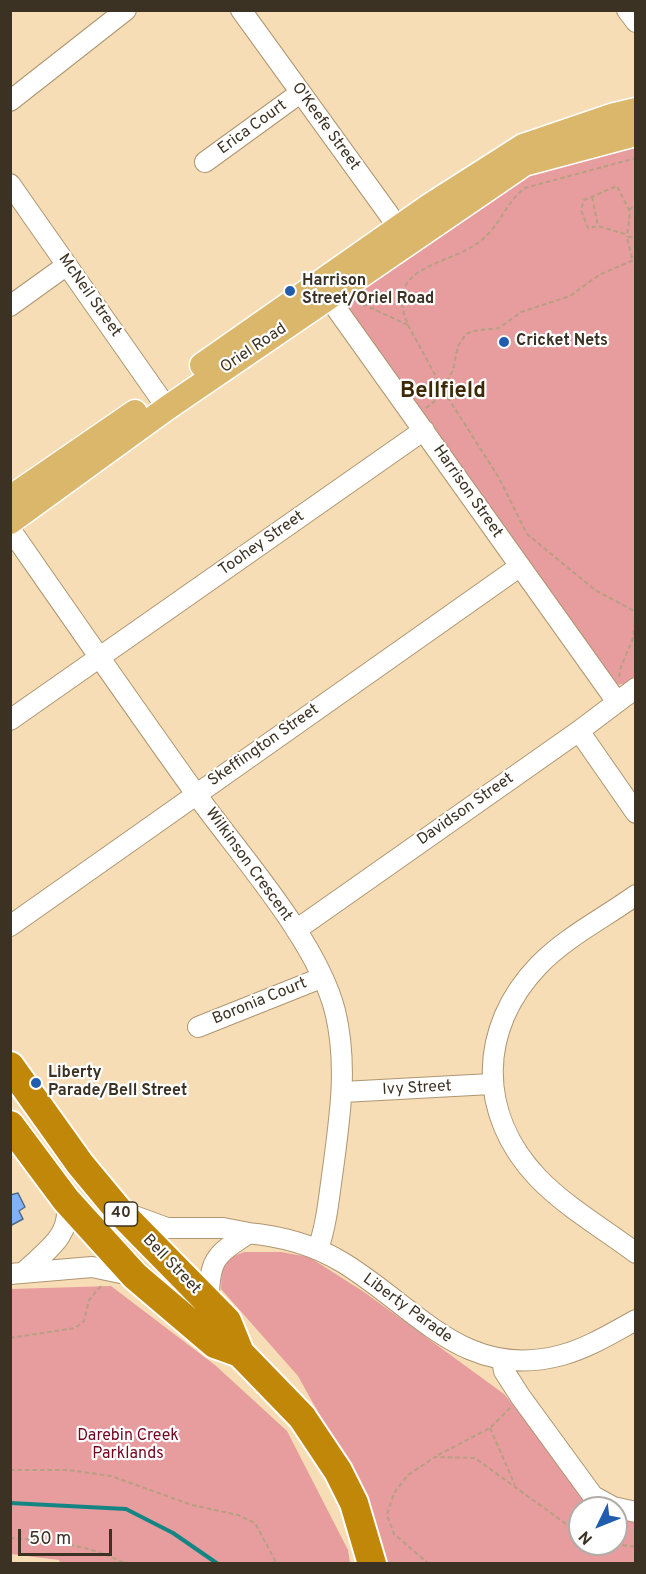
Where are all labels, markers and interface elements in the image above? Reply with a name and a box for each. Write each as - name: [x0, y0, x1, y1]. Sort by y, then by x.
- street label: O'Keefe Street: [287, 79, 363, 175]
- street label: Erica Court: [215, 97, 291, 159]
- street label: McNeil Street: [53, 251, 125, 341]
- place label: Harrison Street/Oriel Road: [302, 272, 434, 310]
- marker: Harrison Street/Oriel Road: [283, 284, 297, 298]
- street label: Oriel Road: [217, 320, 291, 378]
- place label: Cricket Nets: [516, 332, 608, 352]
- marker: Cricket Nets: [497, 335, 511, 349]
- district label: Bellfield: [400, 380, 486, 406]
- street label: Harrison Street: [428, 442, 506, 542]
- street label: Toohey Street: [216, 508, 308, 580]
- street label: Skeffington Street: [205, 701, 323, 791]
- street label: Davidson Street: [414, 770, 518, 850]
- street label: Wilkinson Crescent: [200, 804, 296, 926]
- street label: Boronia Court: [210, 974, 310, 1030]
- place label: Liberty Parade/Bell Street: [48, 1064, 187, 1102]
- marker: Liberty Parade/Bell Street: [29, 1076, 43, 1090]
- street label: Ivy Street: [382, 1078, 452, 1100]
- road number: 40: [104, 1202, 138, 1226]
- street label: Bell Street: [138, 1231, 204, 1299]
- street label: Liberty Parade: [358, 1270, 456, 1348]
- park label: Darebin Creek Parklands: [77, 1427, 179, 1465]
- north arrow: [568, 1496, 628, 1556]
- scale bar: [21, 1517, 116, 1555]
- text: N: [575, 1526, 598, 1548]
- text: 50 m: [29, 1528, 71, 1551]

